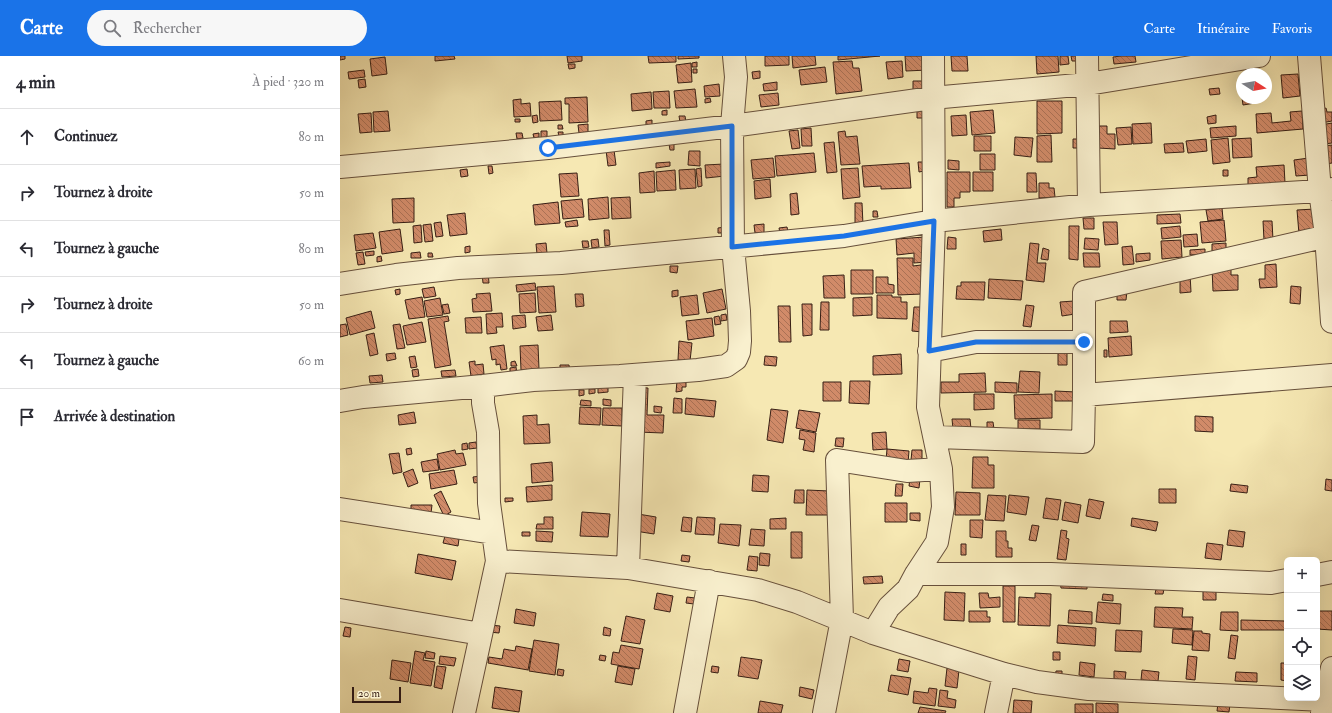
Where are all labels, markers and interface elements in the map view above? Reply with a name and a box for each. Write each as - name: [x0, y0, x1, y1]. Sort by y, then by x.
- search box: [87, 10, 367, 46]
- text: Carte: [20, 16, 63, 40]
- icon: search: [101, 17, 123, 39]
- text: Rechercher: [133, 19, 201, 38]
- text: Carte: [1144, 20, 1175, 37]
- text: Itinéraire: [1197, 20, 1250, 37]
- text: Favoris: [1272, 20, 1312, 37]
- north arrow: [1236, 68, 1272, 104]
- text: 4 min: [16, 72, 55, 93]
- text: À pied · 320 m: [252, 74, 324, 90]
- icon: ahead: [16, 126, 38, 148]
- text: Continuez: [54, 127, 118, 146]
- text: 80 m: [298, 129, 324, 145]
- route start: [539, 139, 557, 157]
- icon: right: [16, 182, 38, 204]
- text: Tournez à droite: [54, 183, 153, 202]
- text: 50 m: [299, 185, 324, 201]
- icon: left: [16, 238, 38, 260]
- text: Tournez à gauche: [54, 239, 159, 258]
- text: 80 m: [298, 241, 324, 257]
- icon: right: [16, 294, 38, 316]
- text: Tournez à droite: [54, 295, 153, 314]
- text: 50 m: [299, 297, 324, 313]
- route end: [1075, 333, 1093, 351]
- icon: left: [16, 350, 38, 372]
- text: Tournez à gauche: [54, 351, 159, 370]
- text: 60 m: [298, 353, 324, 369]
- icon: arrive: [16, 406, 38, 428]
- text: Arrivée à destination: [54, 407, 175, 426]
- map controls: [1284, 557, 1320, 701]
- button: +: [1284, 557, 1320, 593]
- button: −: [1284, 593, 1320, 629]
- button: locate: [1284, 629, 1320, 665]
- button: layers: [1284, 665, 1320, 701]
- scale bar: [352, 685, 401, 704]
- text: 20 m: [358, 687, 380, 700]

